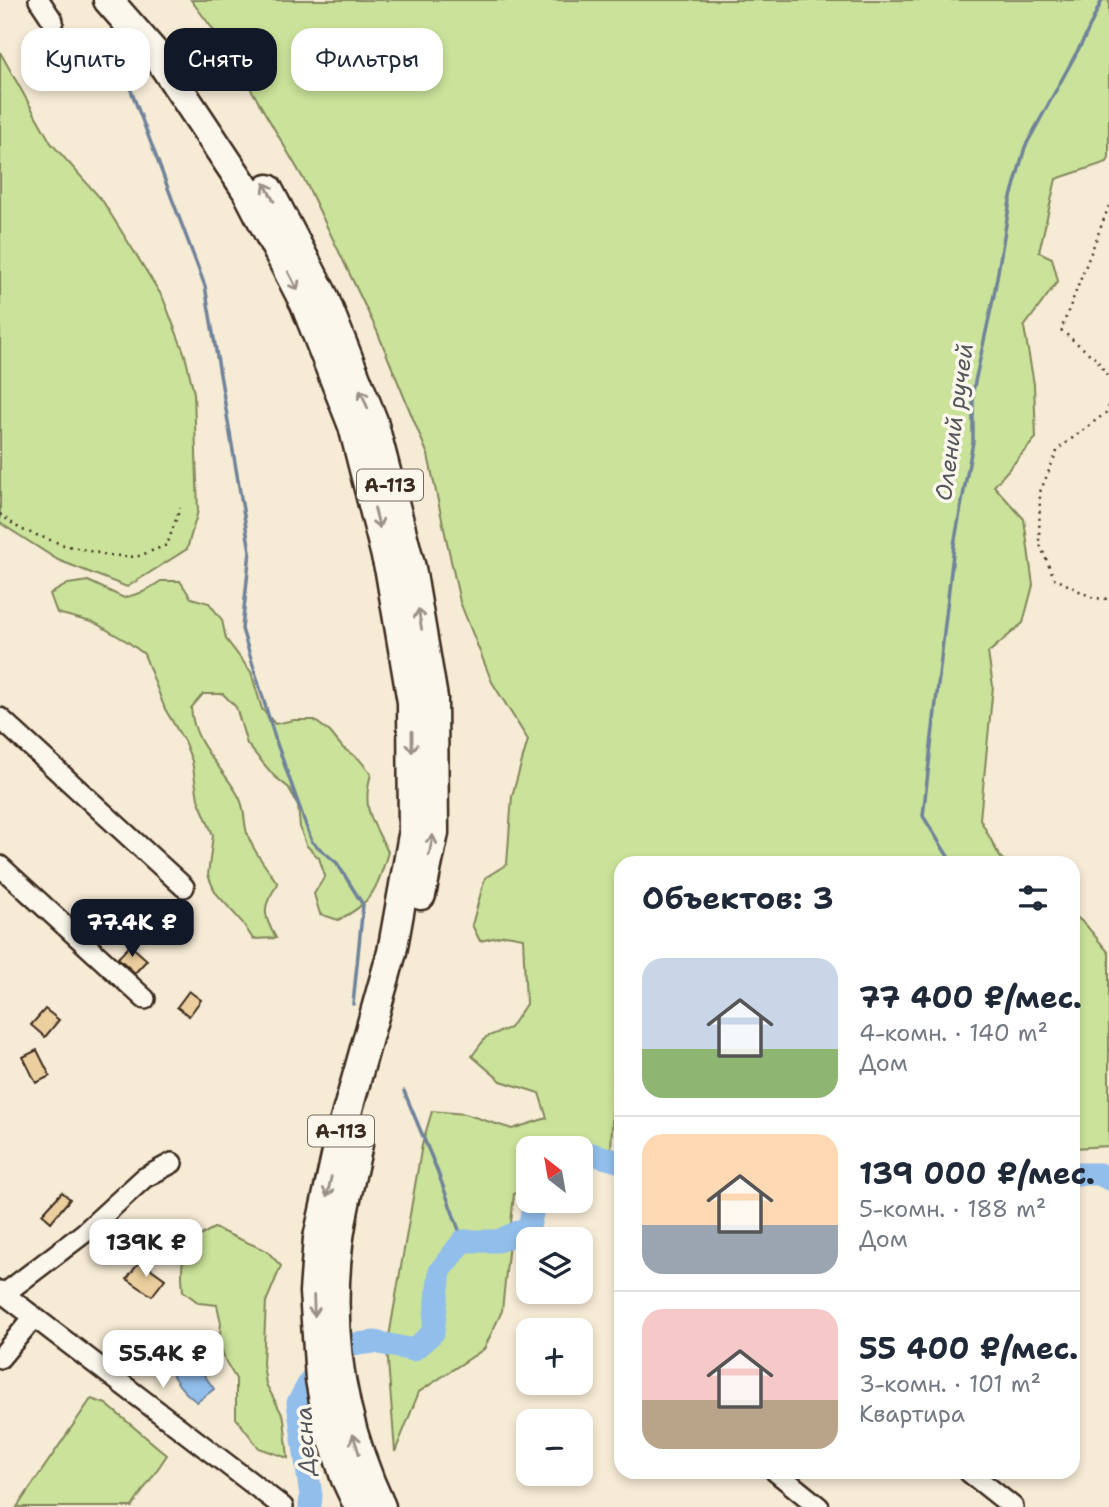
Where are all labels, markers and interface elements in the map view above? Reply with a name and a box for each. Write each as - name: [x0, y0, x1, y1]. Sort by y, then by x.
- chip: Купить: [21, 28, 150, 91]
- chip: Снять: [164, 28, 277, 91]
- chip: Фильтры: [291, 28, 443, 91]
- one-way arrow: [262, 182, 276, 203]
- one-way arrow: [287, 270, 301, 291]
- water label: Олений ручей: [928, 341, 980, 503]
- one-way arrow: [357, 388, 370, 410]
- road number: А-113: [357, 470, 423, 500]
- one-way arrow: [371, 506, 384, 529]
- one-way arrow: [413, 608, 426, 631]
- one-way arrow: [405, 730, 419, 753]
- one-way arrow: [425, 834, 439, 857]
- text: Объектов: 3: [642, 878, 834, 919]
- icon: filters: [1014, 879, 1052, 917]
- pin: 77.4K ₽: [67, 900, 197, 959]
- text: 77.4K ₽: [87, 907, 177, 937]
- text: 77 400 ₽/мес.: [859, 977, 1082, 1018]
- icon: home: [698, 986, 782, 1070]
- text: 4-комн. · 140 m²: [859, 1018, 1048, 1048]
- text: Дом: [859, 1048, 908, 1078]
- road number: А-113: [308, 1116, 374, 1147]
- north arrow: [516, 1136, 593, 1213]
- map controls: [516, 1136, 593, 1486]
- text: 139 000 ₽/мес.: [859, 1153, 1095, 1194]
- icon: home: [698, 1162, 782, 1246]
- one-way arrow: [322, 1175, 335, 1198]
- text: 5-комн. · 188 m²: [859, 1194, 1046, 1224]
- pin: 139K ₽: [89, 1220, 203, 1279]
- text: Дом: [859, 1224, 908, 1254]
- text: 139K ₽: [105, 1227, 187, 1257]
- button: layers: [516, 1227, 593, 1304]
- one-way arrow: [308, 1295, 321, 1318]
- button: +: [516, 1318, 593, 1395]
- text: 55 400 ₽/мес.: [859, 1328, 1078, 1369]
- pin: 55.4K ₽: [98, 1330, 228, 1390]
- icon: home: [698, 1337, 782, 1421]
- text: 55.4K ₽: [119, 1338, 207, 1368]
- text: 3-комн. · 101 m²: [859, 1369, 1041, 1399]
- text: Квартира: [859, 1399, 965, 1429]
- water label: Десна: [288, 1406, 322, 1478]
- button: −: [516, 1409, 593, 1486]
- one-way arrow: [348, 1433, 361, 1455]

